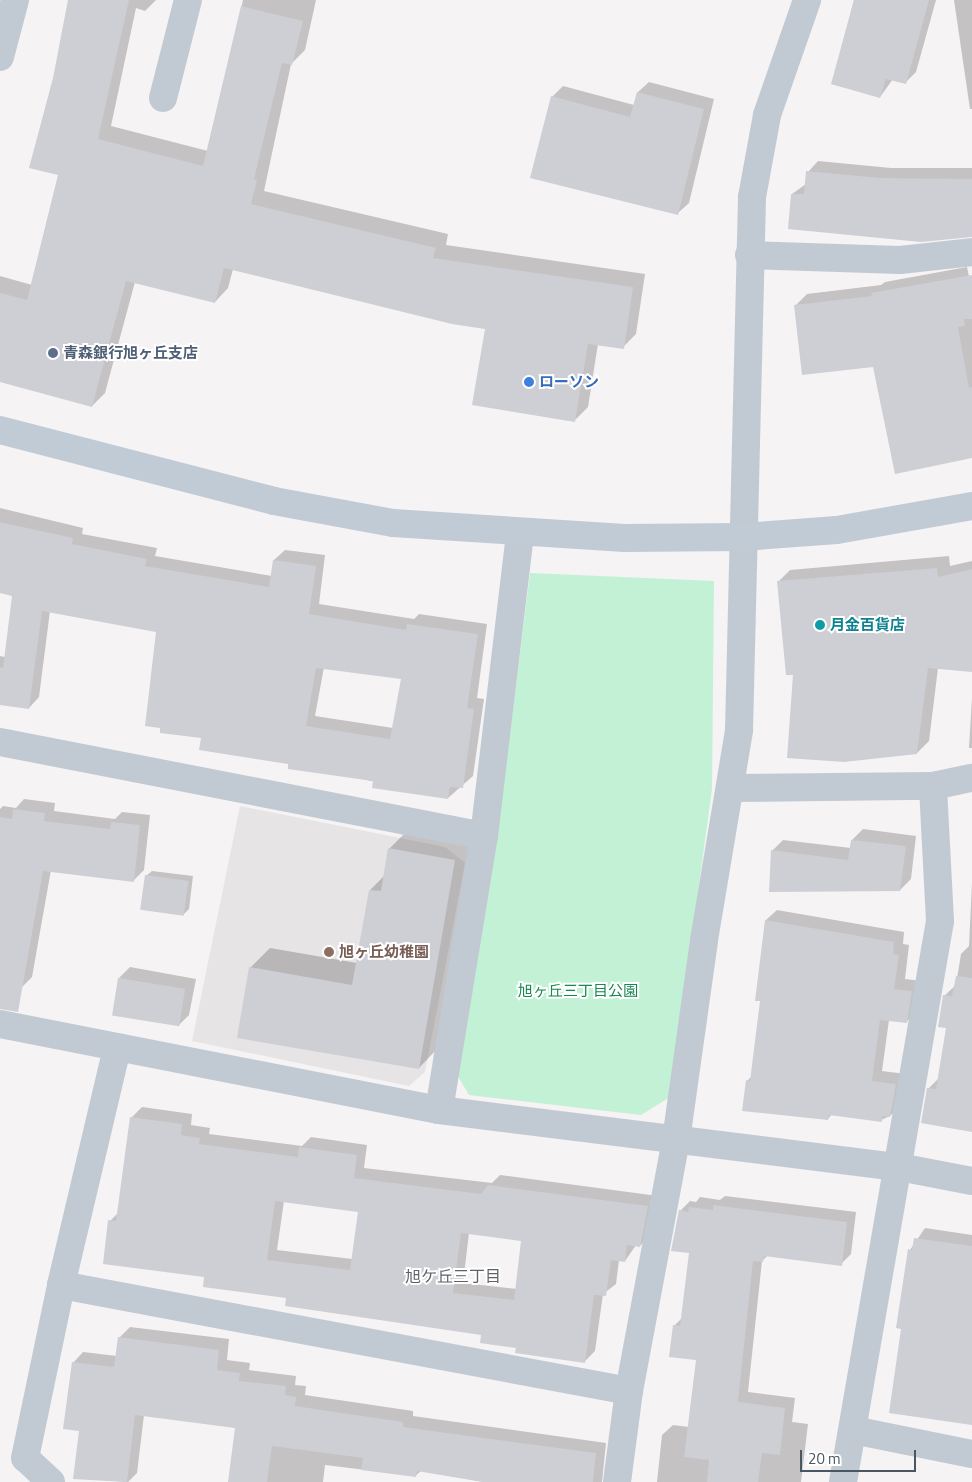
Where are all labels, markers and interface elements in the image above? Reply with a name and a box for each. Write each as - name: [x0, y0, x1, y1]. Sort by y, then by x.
- place label: 青森銀行旭ヶ丘支店: [63, 344, 198, 362]
- marker: 青森銀行旭ヶ丘支店: [47, 347, 59, 359]
- place label: ローソン: [539, 373, 599, 391]
- marker: ローソン: [523, 376, 535, 388]
- place label: 月金百貨店: [830, 616, 905, 634]
- marker: 月金百貨店: [814, 619, 826, 631]
- place label: 旭ヶ丘幼稚園: [339, 943, 429, 961]
- marker: 旭ヶ丘幼稚園: [323, 946, 335, 958]
- park label: 旭ヶ丘三丁目公園: [518, 982, 638, 1000]
- district label: 旭ケ丘三丁目: [405, 1266, 501, 1286]
- scale bar: [802, 1440, 918, 1472]
- text: 20 m: [808, 1447, 841, 1470]

